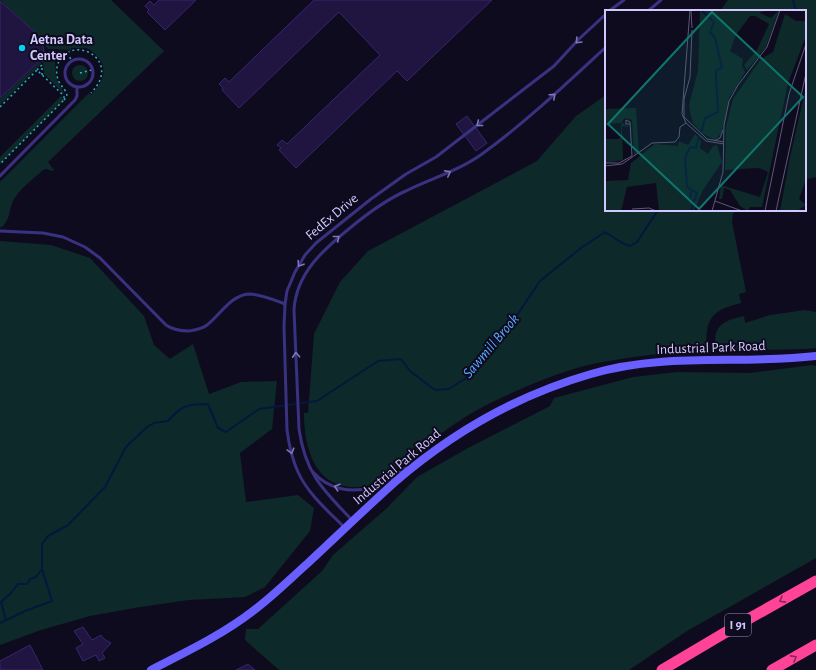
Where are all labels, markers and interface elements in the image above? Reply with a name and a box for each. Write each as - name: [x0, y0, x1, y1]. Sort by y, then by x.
- inset map: [605, 10, 806, 211]
- place label: Aetna Data Center: [30, 33, 93, 63]
- one-way arrow: [575, 36, 583, 44]
- marker: Aetna Data Center: [17, 43, 27, 53]
- one-way arrow: [548, 93, 556, 101]
- one-way arrow: [476, 119, 483, 126]
- one-way arrow: [444, 170, 452, 178]
- street label: FedEx Drive: [303, 191, 361, 243]
- one-way arrow: [333, 236, 340, 243]
- one-way arrow: [298, 260, 305, 267]
- water label: Sawmill Brook: [460, 311, 522, 381]
- street label: Industrial Park Road: [656, 339, 766, 357]
- one-way arrow: [291, 352, 300, 358]
- street label: Industrial Park Road: [351, 426, 443, 508]
- one-way arrow: [286, 447, 295, 454]
- one-way arrow: [333, 483, 340, 492]
- one-way arrow: [778, 595, 786, 603]
- road number: I 91: [725, 614, 751, 636]
- one-way arrow: [790, 655, 797, 662]

